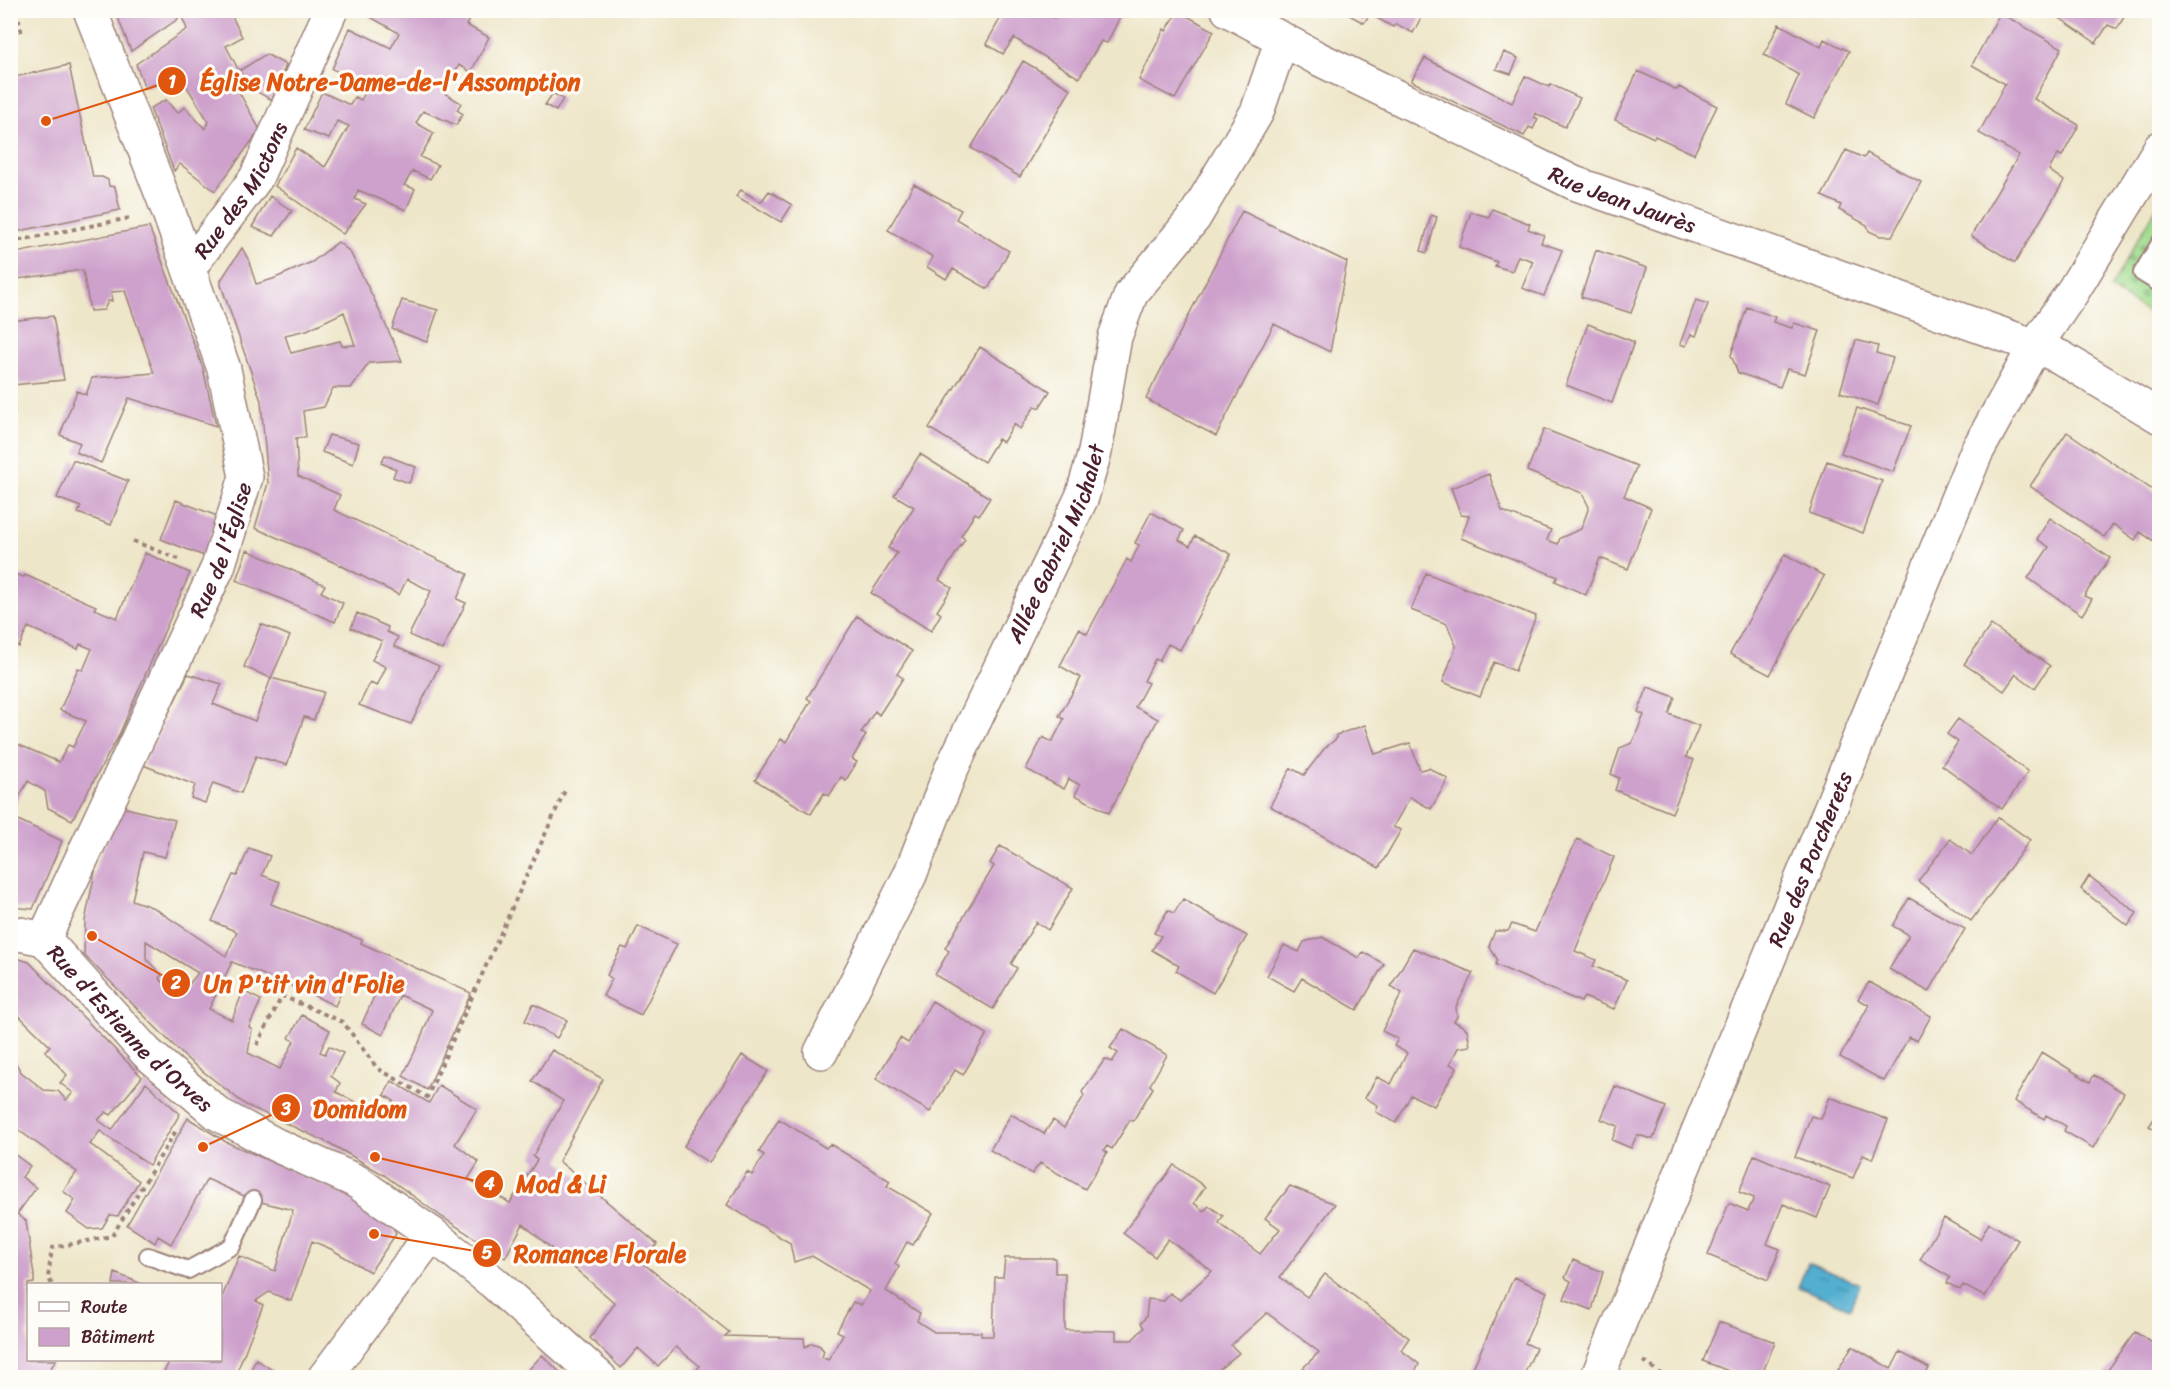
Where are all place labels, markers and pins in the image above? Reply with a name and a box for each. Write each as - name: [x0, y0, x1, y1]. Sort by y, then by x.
- callout: Église Notre-Dame-de-l'Assomption: [157, 60, 593, 102]
- callout: Un P'tit vin d'Folie: [161, 962, 416, 1004]
- callout: Domidom: [271, 1087, 420, 1129]
- callout: Mod & Li: [474, 1163, 618, 1205]
- callout: Romance Florale: [472, 1232, 699, 1274]

